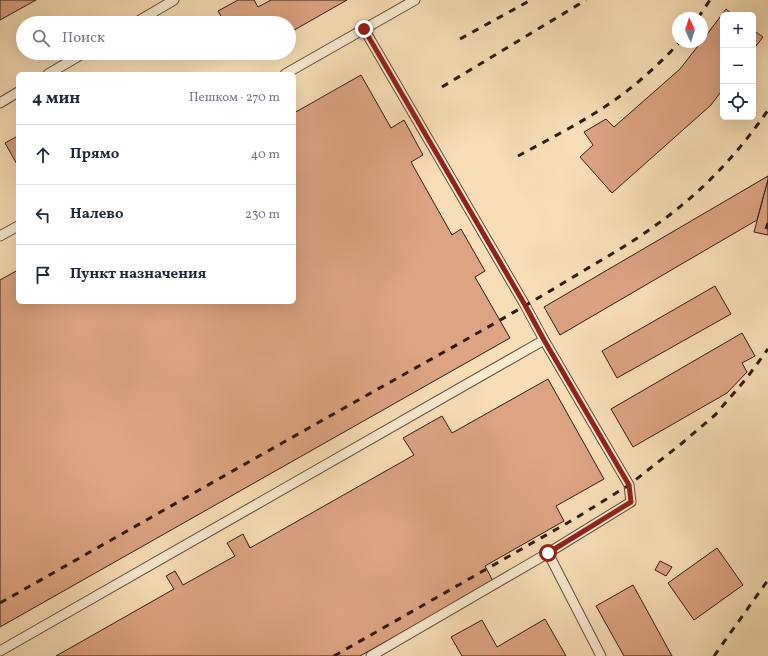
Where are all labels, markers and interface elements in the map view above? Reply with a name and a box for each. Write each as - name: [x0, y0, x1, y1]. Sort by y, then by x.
- north arrow: [672, 12, 708, 48]
- map controls: [720, 12, 756, 120]
- button: +: [720, 12, 756, 48]
- search box: [16, 16, 296, 60]
- route end: [355, 20, 373, 38]
- icon: search: [30, 27, 52, 49]
- text: Поиск: [62, 28, 105, 49]
- button: −: [720, 48, 756, 84]
- button: locate: [720, 84, 756, 120]
- text: 4 мин: [32, 87, 80, 110]
- text: Пешком · 270 m: [189, 89, 280, 107]
- icon: ahead: [32, 144, 54, 166]
- text: Прямо: [70, 144, 119, 165]
- text: 40 m: [251, 146, 280, 164]
- icon: left: [32, 204, 54, 226]
- text: Налево: [70, 204, 124, 225]
- text: 230 m: [245, 206, 280, 224]
- icon: arrive: [32, 264, 54, 286]
- text: Пункт назначения: [70, 264, 206, 285]
- route start: [539, 544, 557, 562]

